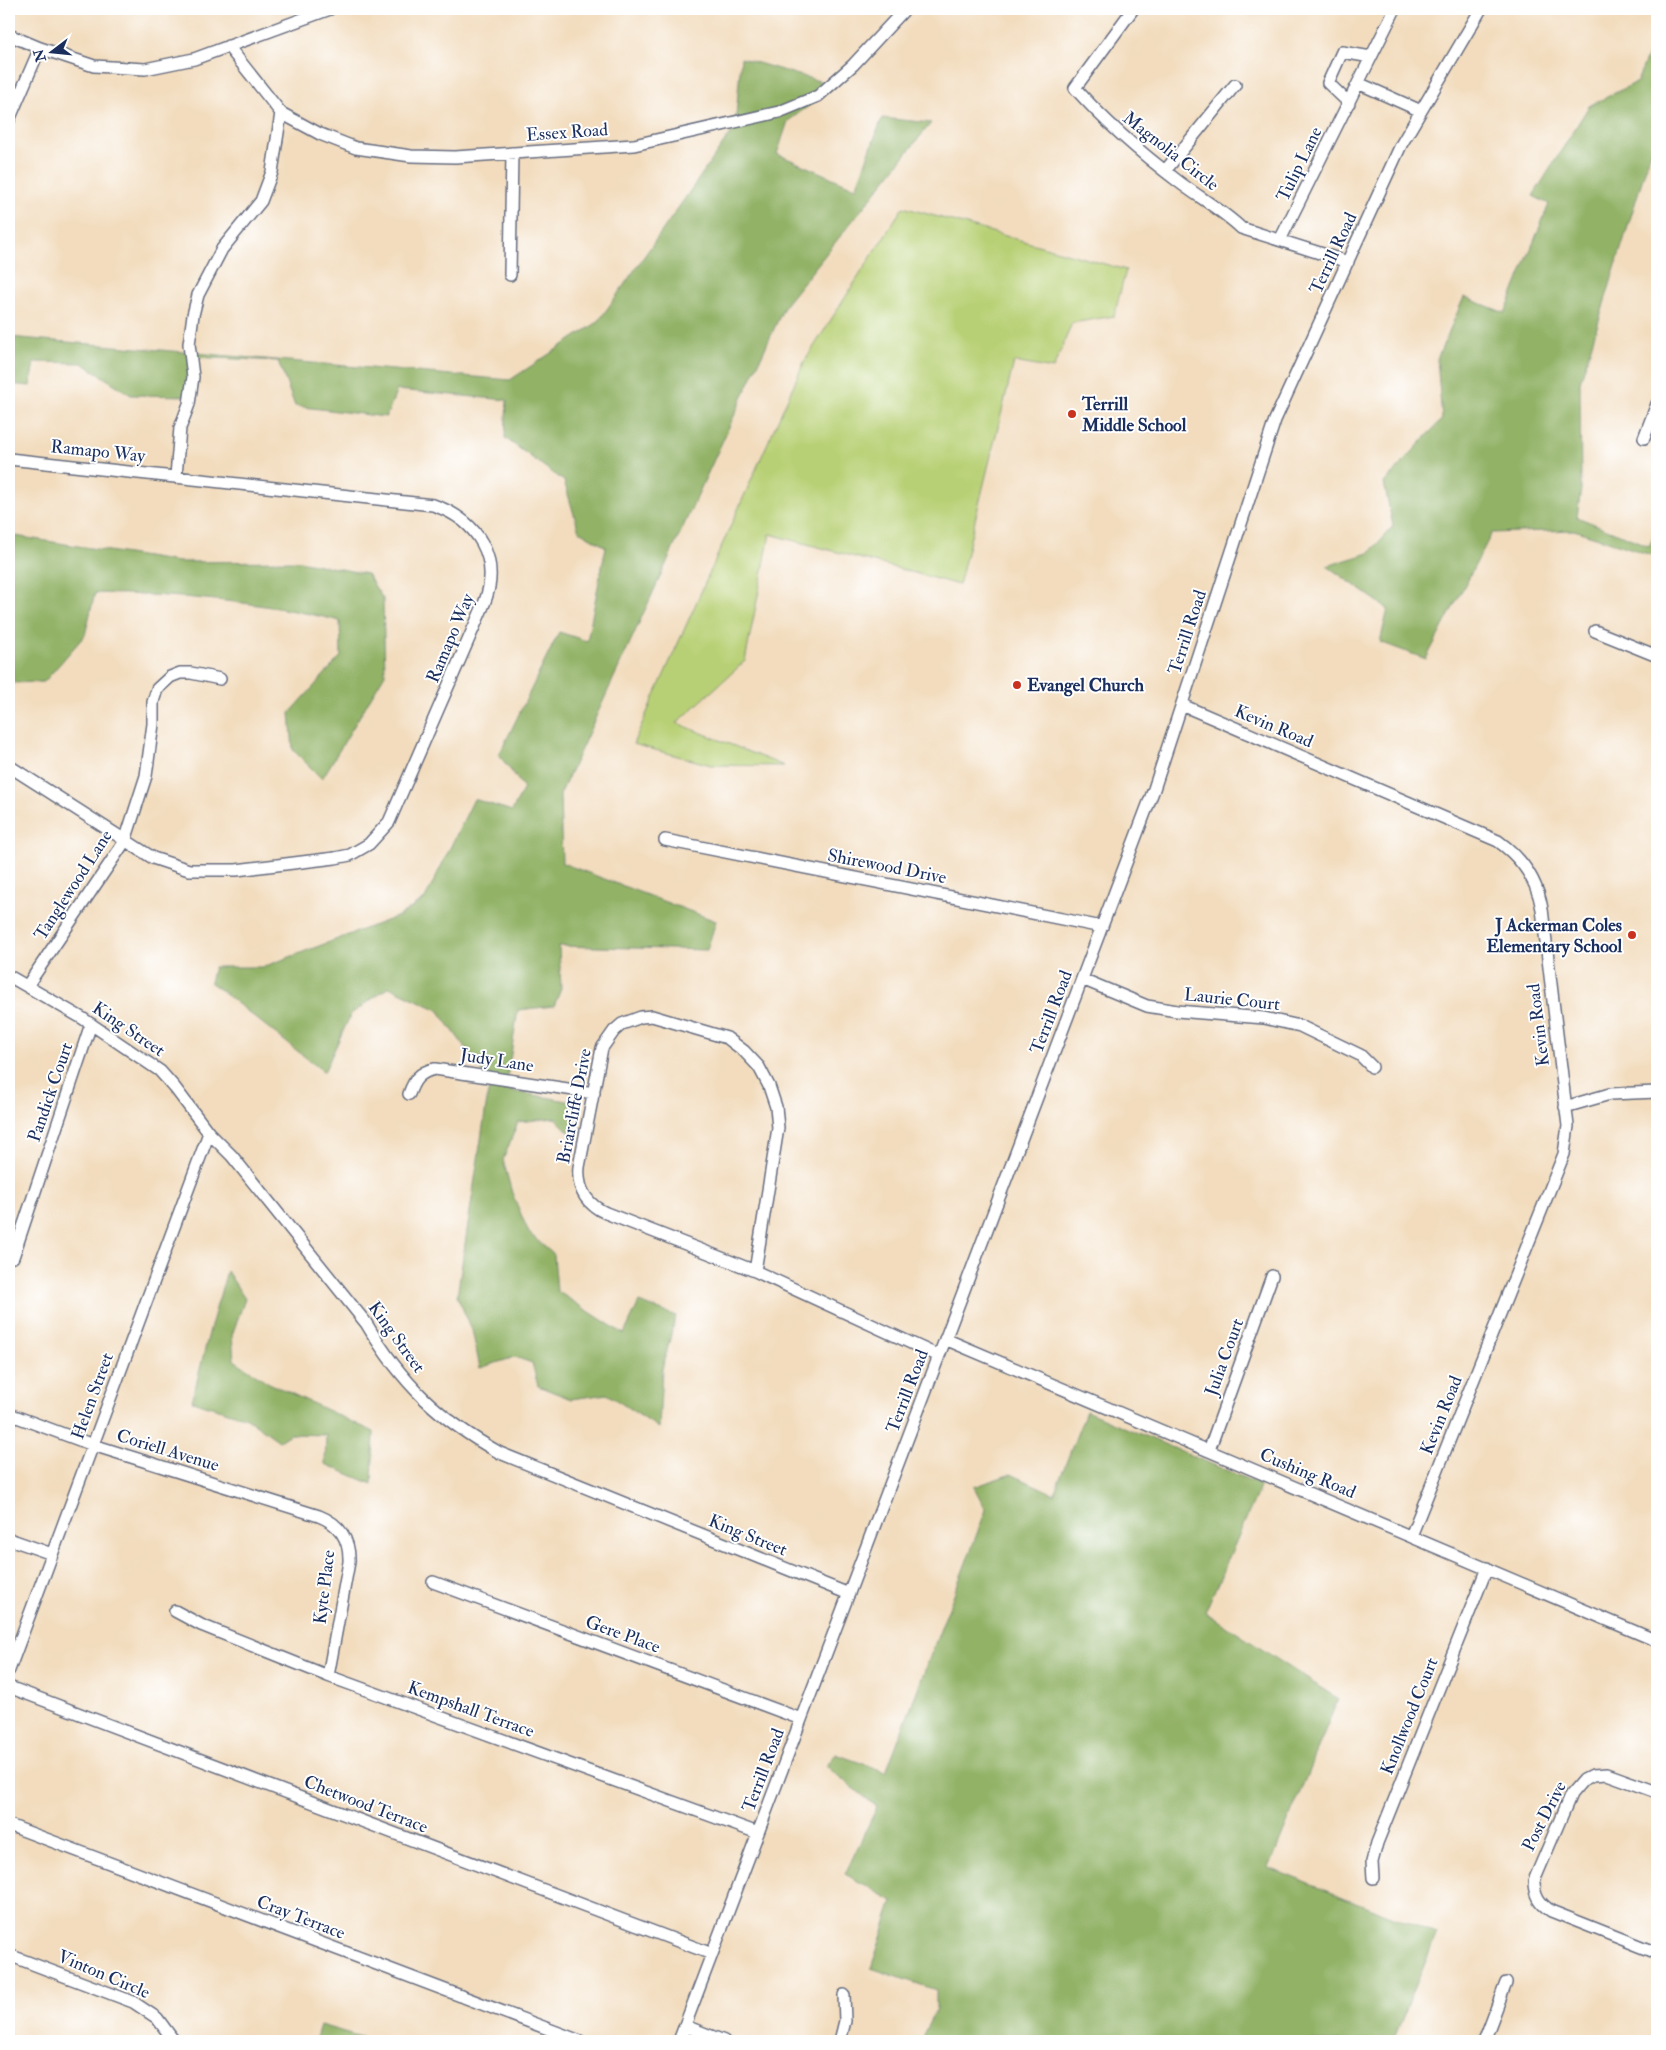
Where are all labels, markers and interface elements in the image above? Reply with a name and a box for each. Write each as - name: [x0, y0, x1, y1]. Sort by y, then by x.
- north arrow: [28, 28, 78, 78]
- text: N: [30, 47, 50, 65]
- street label: Magnolia Circle: [1118, 107, 1224, 196]
- street label: Essex Road: [525, 118, 609, 147]
- street label: Tulip Lane: [1272, 123, 1328, 205]
- street label: Terrill Road: [1305, 209, 1362, 298]
- place label: Terrill Middle School: [1081, 393, 1187, 437]
- marker: Terrill Middle School: [1066, 408, 1078, 420]
- street label: Ramapo Way: [49, 435, 147, 468]
- street label: Terrill Road: [1163, 587, 1212, 677]
- street label: Ramapo Way: [421, 589, 480, 686]
- place label: Evangel Church: [1027, 674, 1144, 697]
- marker: Evangel Church: [1011, 679, 1023, 691]
- street label: Kevin Road: [1231, 700, 1317, 753]
- street label: Tanglewood Lane: [29, 825, 118, 945]
- street label: Shirewood Drive: [826, 844, 949, 889]
- place label: J Ackerman Coles Elementary School: [1486, 914, 1622, 958]
- marker: J Ackerman Coles Elementary School: [1626, 929, 1638, 941]
- street label: Terrill Road: [1025, 967, 1078, 1057]
- street label: Kevin Road: [1522, 982, 1555, 1068]
- street label: Laurie Court: [1183, 983, 1281, 1016]
- street label: King Street: [88, 997, 170, 1062]
- street label: Pandick Court: [23, 1039, 78, 1145]
- street label: Judy Lane: [458, 1043, 536, 1078]
- street label: Briarcliffe Drive: [552, 1046, 597, 1166]
- street label: King Street: [363, 1297, 430, 1378]
- street label: Julia Court: [1200, 1315, 1249, 1400]
- street label: Terrill Road: [881, 1346, 934, 1436]
- street label: Helen Street: [66, 1350, 119, 1443]
- street label: Kevin Road: [1415, 1372, 1468, 1458]
- street label: Coriell Avenue: [114, 1424, 222, 1477]
- street label: Cushing Road: [1256, 1443, 1359, 1504]
- street label: King Street: [705, 1509, 791, 1562]
- street label: Kyte Place: [309, 1548, 340, 1625]
- street label: Gere Place: [582, 1610, 664, 1659]
- street label: Knollwood Court: [1376, 1654, 1443, 1778]
- street label: Kempshall Terrace: [404, 1676, 538, 1743]
- street label: Terrill Road: [737, 1725, 790, 1815]
- street label: Chetwood Terrace: [300, 1770, 432, 1839]
- street label: Post Drive: [1517, 1777, 1572, 1855]
- street label: Cray Terrace: [253, 1890, 349, 1945]
- street label: Vinton Circle: [54, 1945, 154, 2004]

